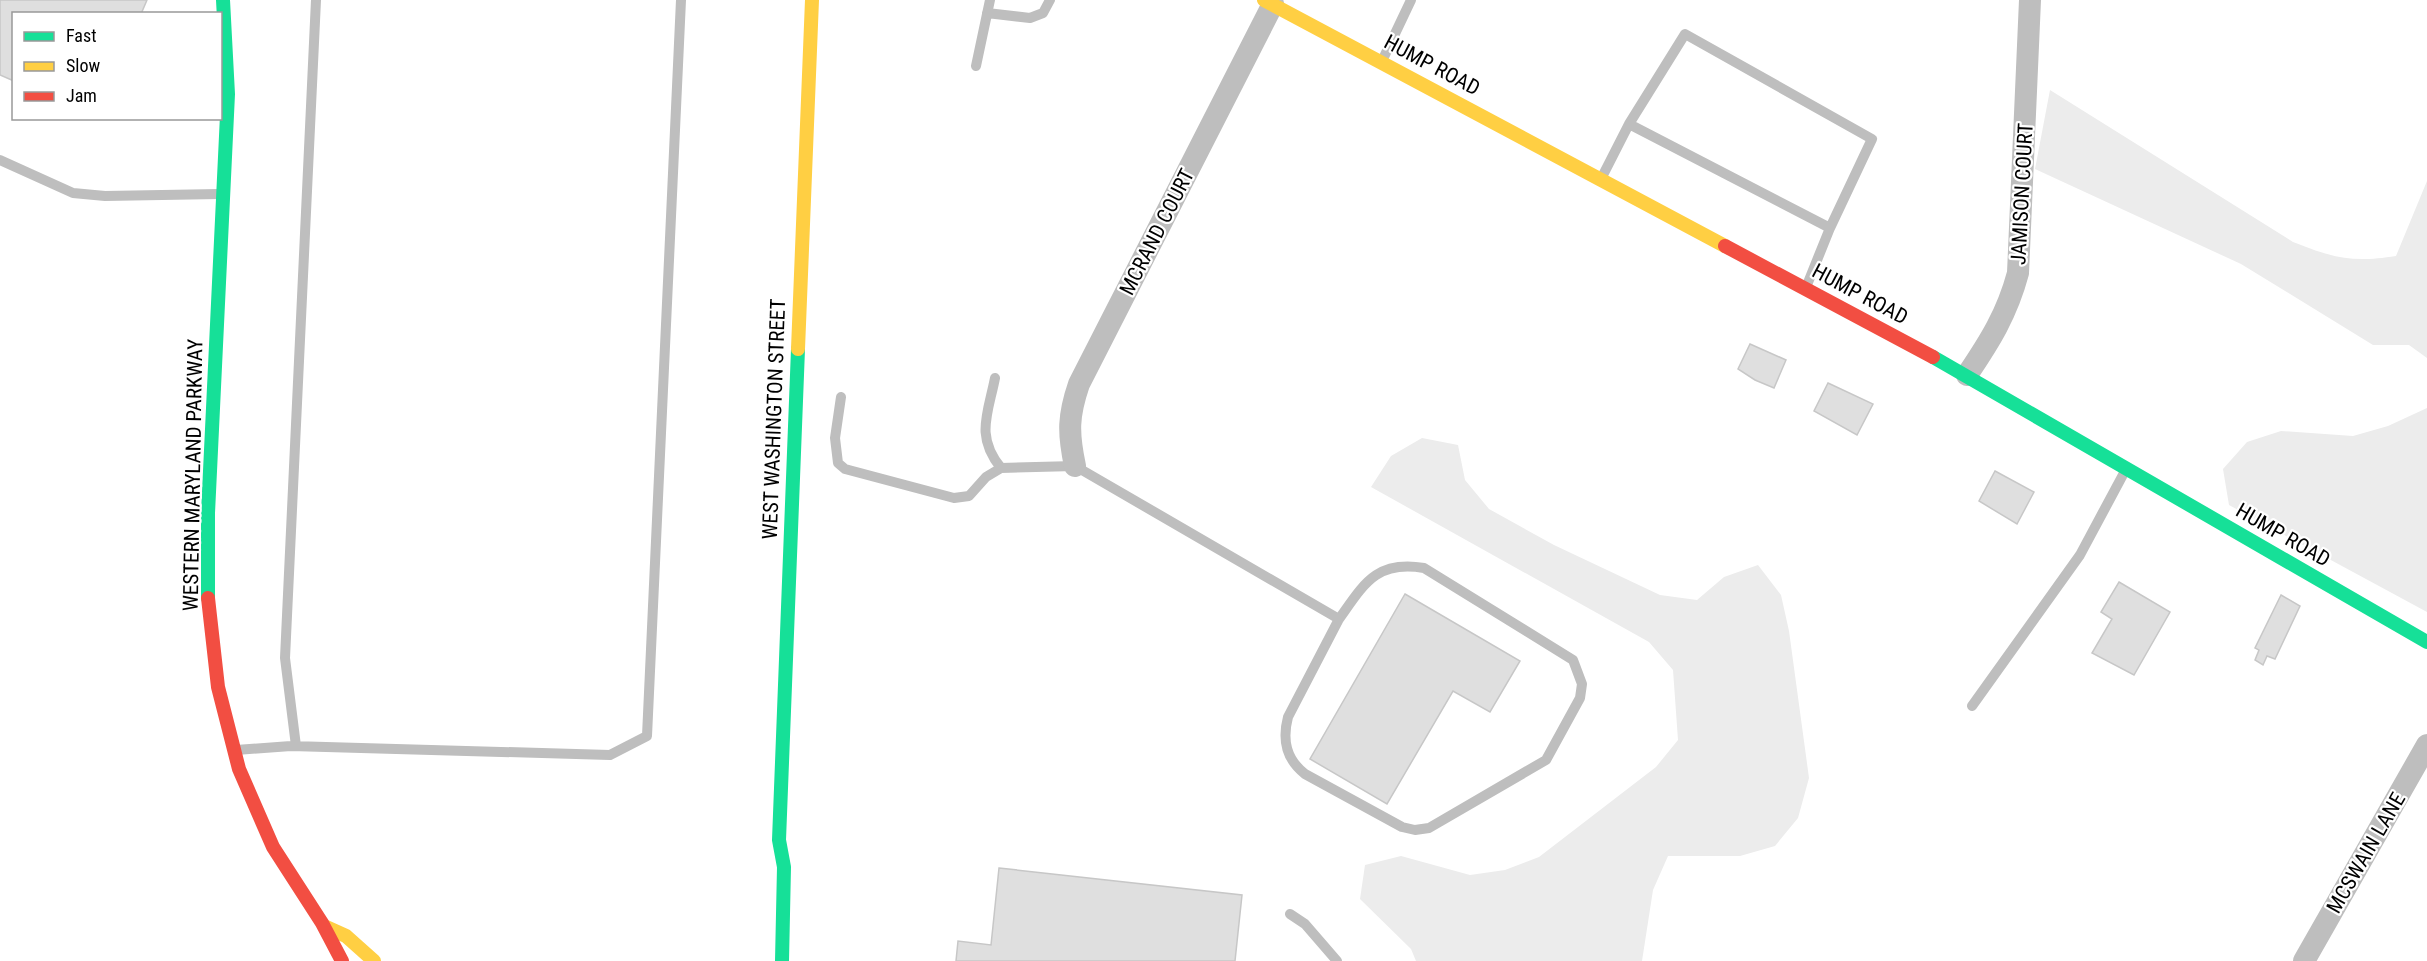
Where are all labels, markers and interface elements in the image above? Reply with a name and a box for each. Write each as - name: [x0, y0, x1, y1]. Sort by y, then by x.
- legend: [12, 12, 222, 120]
- text: Fast: [66, 25, 97, 46]
- street label: HUMP ROAD: [1380, 30, 1484, 100]
- text: Slow: [66, 55, 101, 76]
- text: Jam: [66, 85, 97, 106]
- street label: JAMISON COURT: [2006, 122, 2038, 266]
- street label: MCRAND COURT: [1115, 165, 1199, 299]
- street label: HUMP ROAD: [1808, 259, 1912, 329]
- street label: WEST WASHINGTON STREET: [758, 298, 790, 540]
- street label: WESTERN MARYLAND PARKWAY: [179, 339, 207, 611]
- street label: HUMP ROAD: [2232, 498, 2334, 572]
- street label: MCSWAIN LANE: [2322, 788, 2410, 918]

